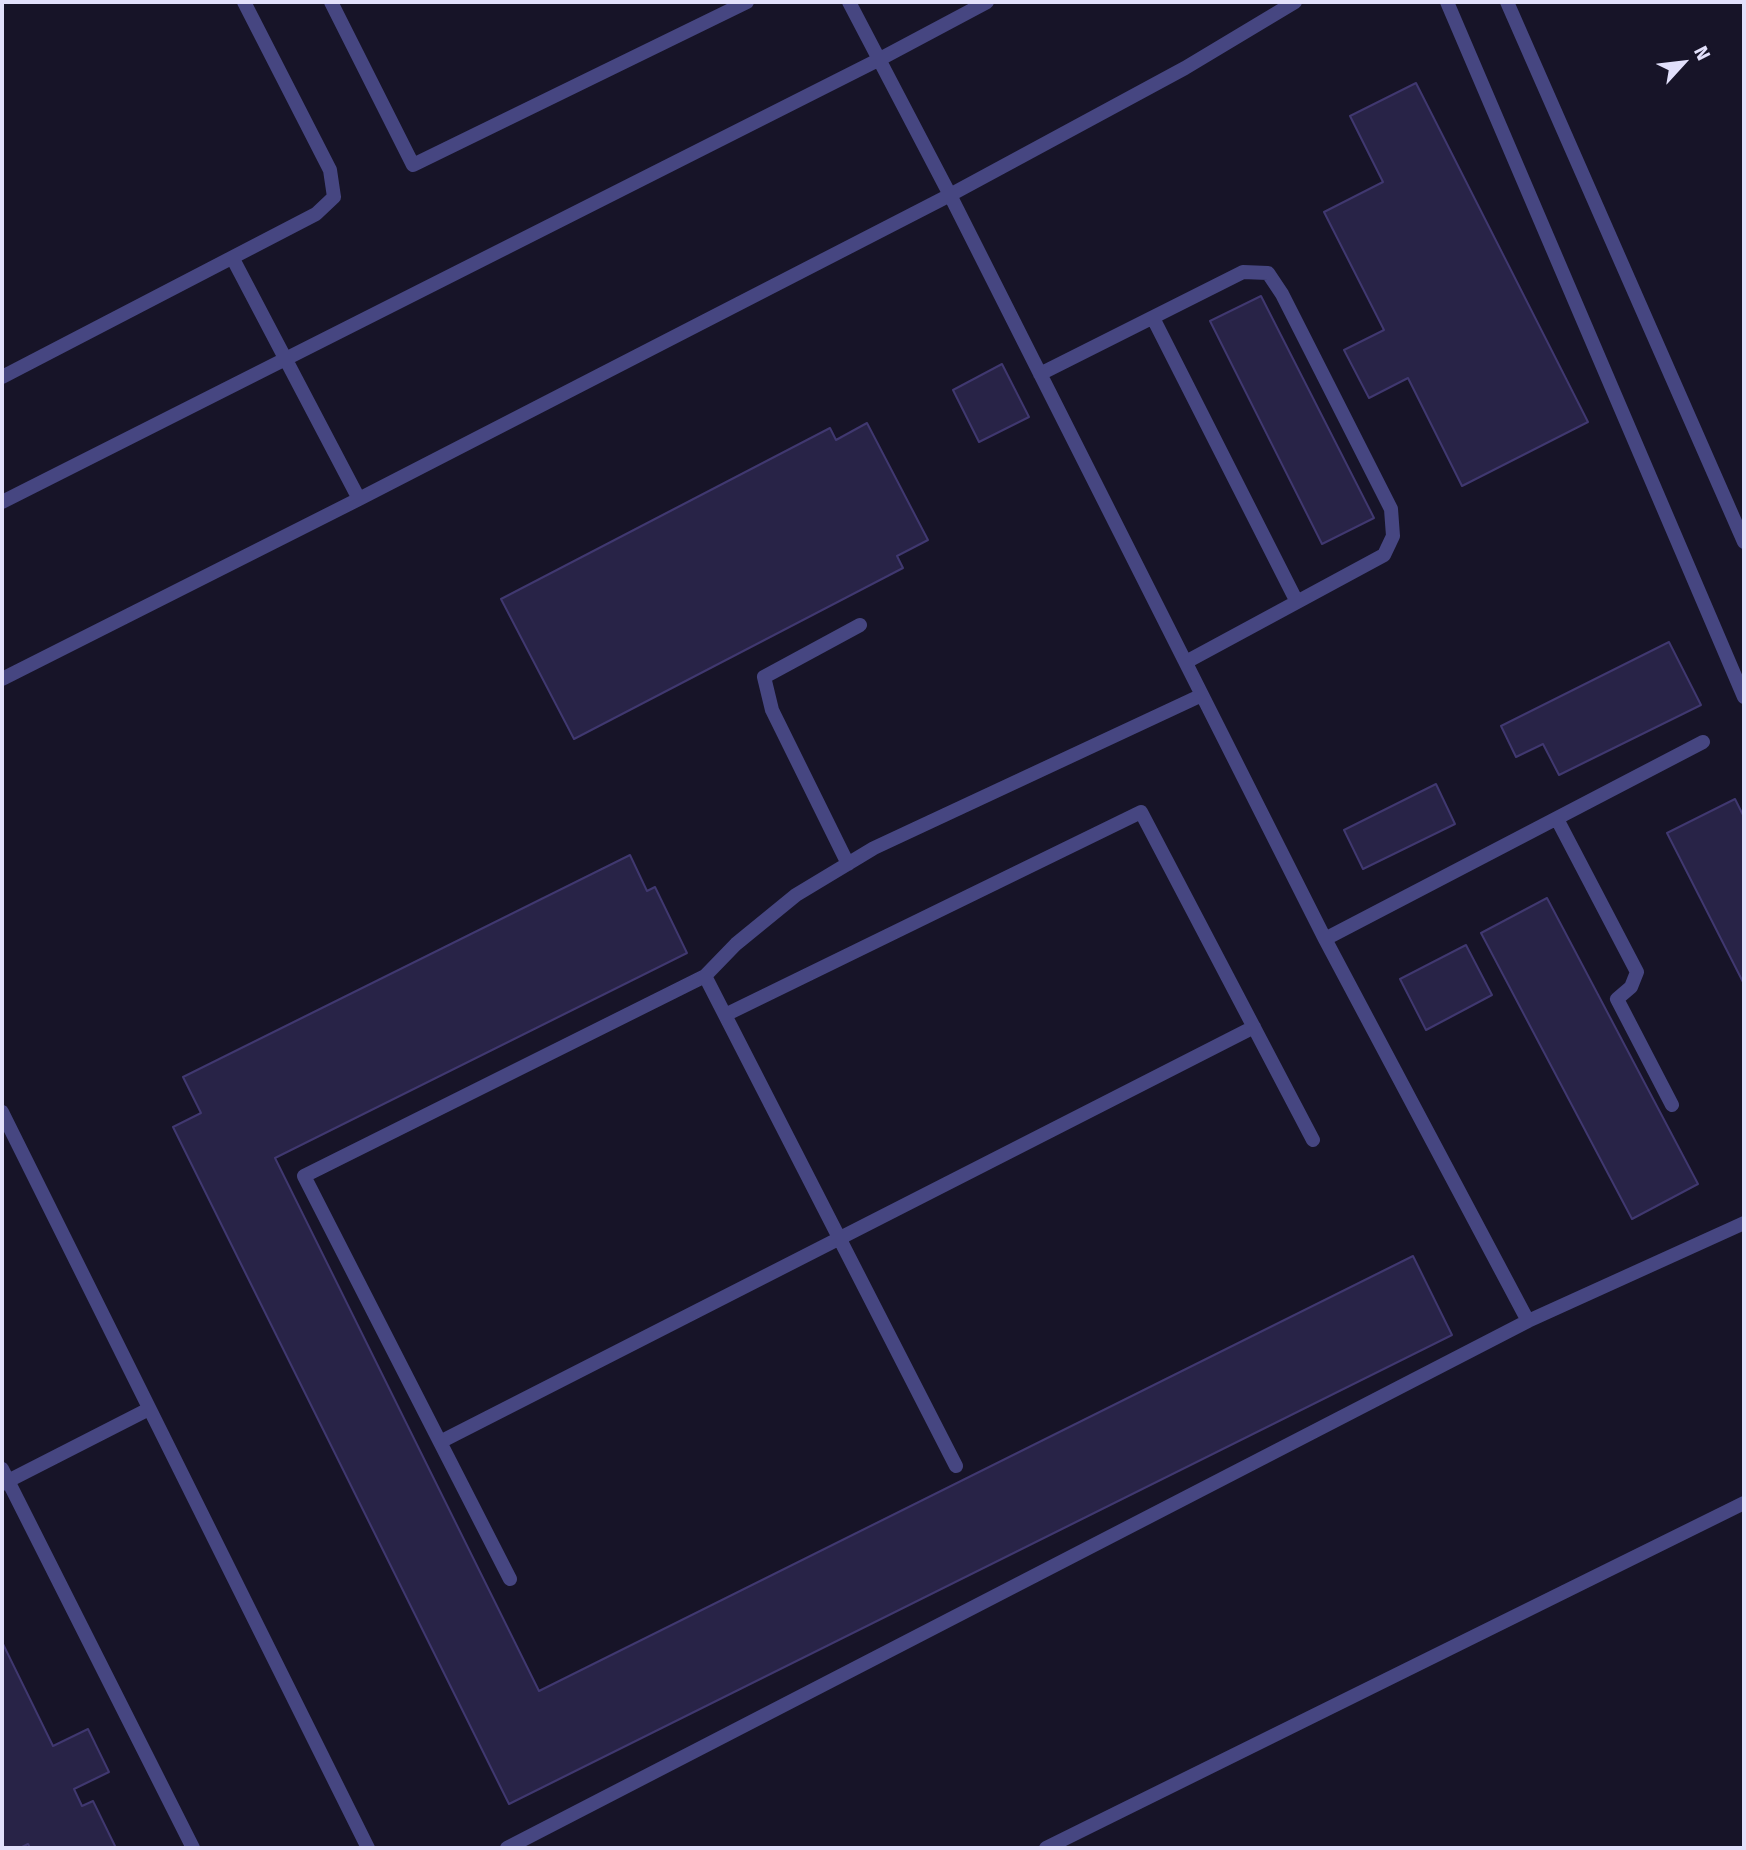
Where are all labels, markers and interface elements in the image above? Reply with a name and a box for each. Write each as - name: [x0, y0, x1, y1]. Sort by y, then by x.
- north arrow: [1648, 28, 1718, 98]
- text: N: [1689, 42, 1715, 64]

